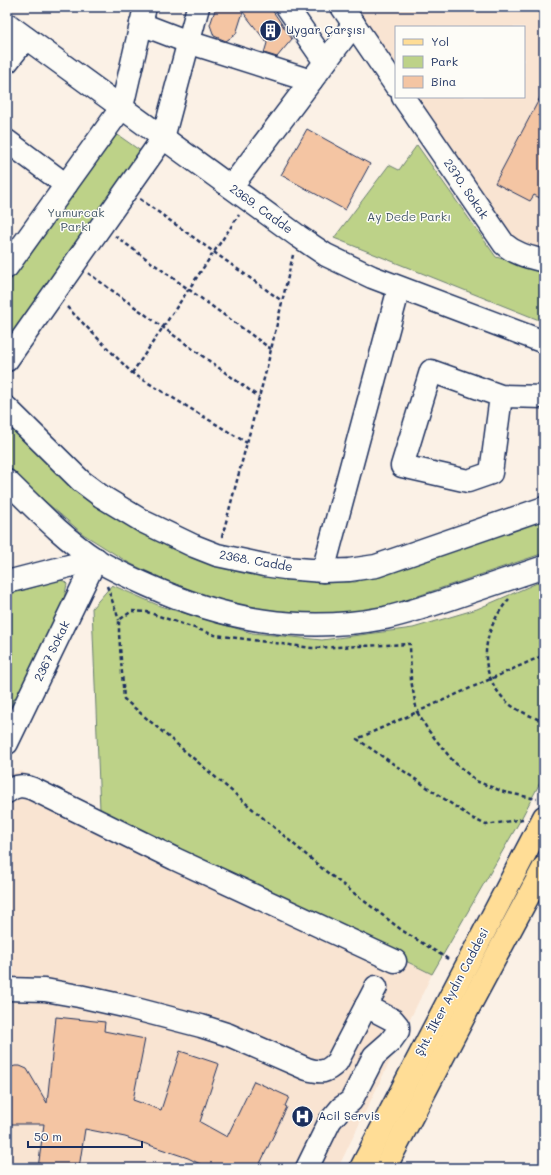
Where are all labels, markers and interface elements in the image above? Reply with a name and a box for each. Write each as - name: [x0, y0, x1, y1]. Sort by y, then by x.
- building icon: Uygar Çarşısı: [258, 17, 284, 43]
- place label: Uygar Çarşısı: [286, 21, 366, 37]
- legend: [395, 26, 525, 98]
- text: Yol: [431, 33, 449, 49]
- text: Park: [431, 53, 458, 69]
- text: Bina: [431, 73, 456, 89]
- street label: 2370. Sokak: [441, 155, 493, 222]
- street label: 2369. Cadde: [227, 180, 296, 236]
- park label: Yumurcak Parkı: [47, 204, 105, 234]
- park label: Ay Dede Parkı: [367, 208, 451, 224]
- street label: 2368. Cadde: [218, 546, 294, 574]
- street label: 2367 Sokak: [30, 618, 73, 684]
- street label: Şht. İlker Aydın Caddesi: [411, 925, 492, 1058]
- hospital icon: Acil Servis: [289, 1103, 315, 1129]
- place label: Acil Servis: [318, 1107, 380, 1123]
- scale bar: [28, 1123, 142, 1149]
- text: 50 m: [34, 1128, 62, 1144]

